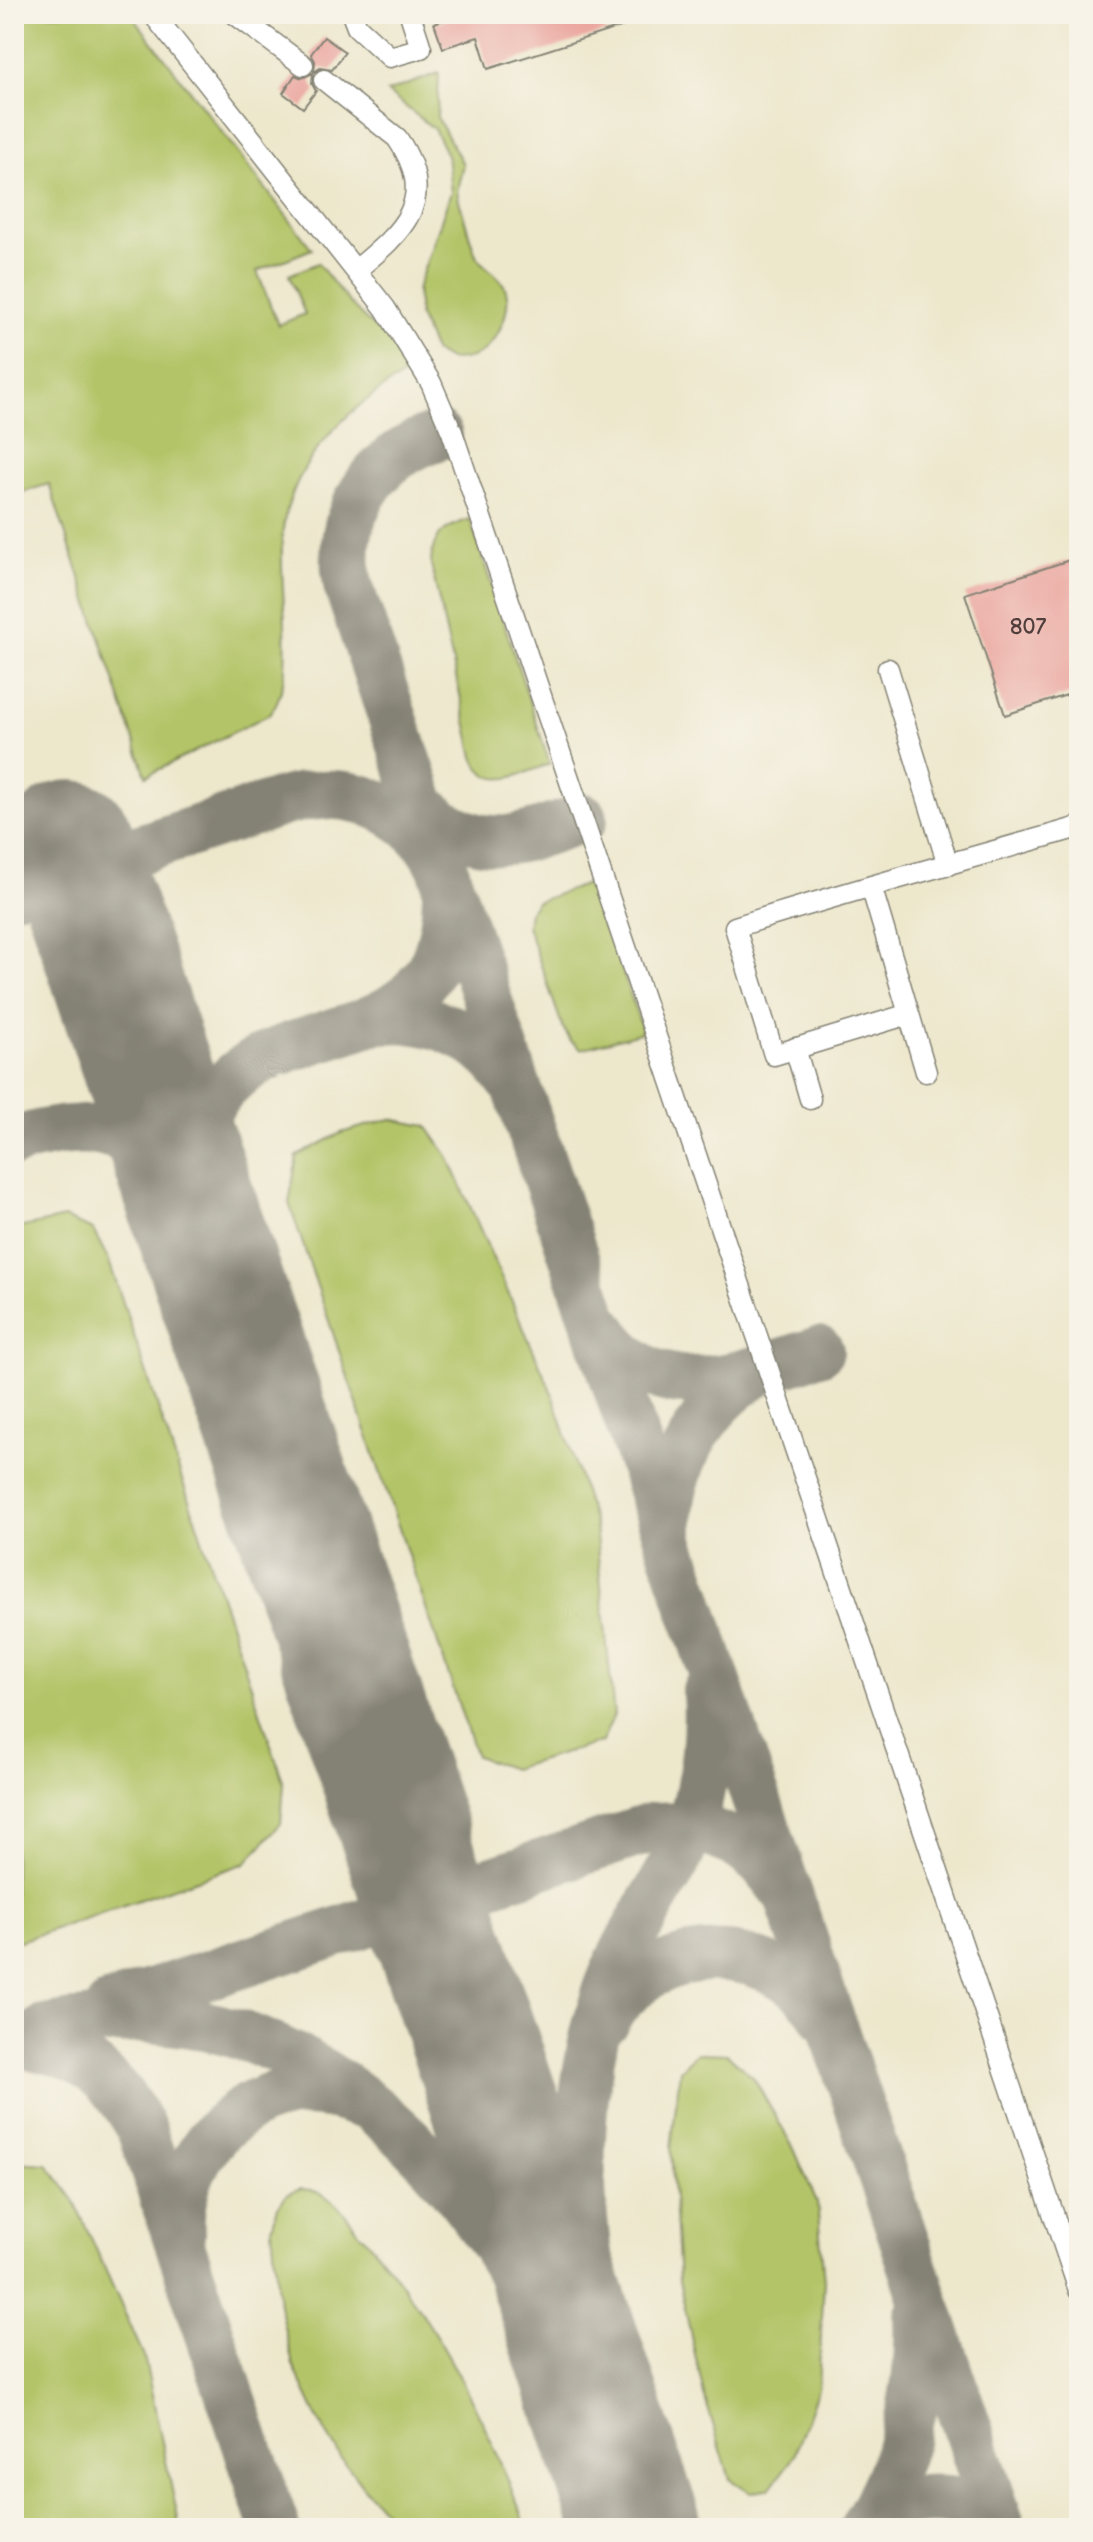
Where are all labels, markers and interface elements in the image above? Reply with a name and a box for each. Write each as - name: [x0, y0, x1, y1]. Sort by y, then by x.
- house number: 807: [1010, 614, 1046, 641]

